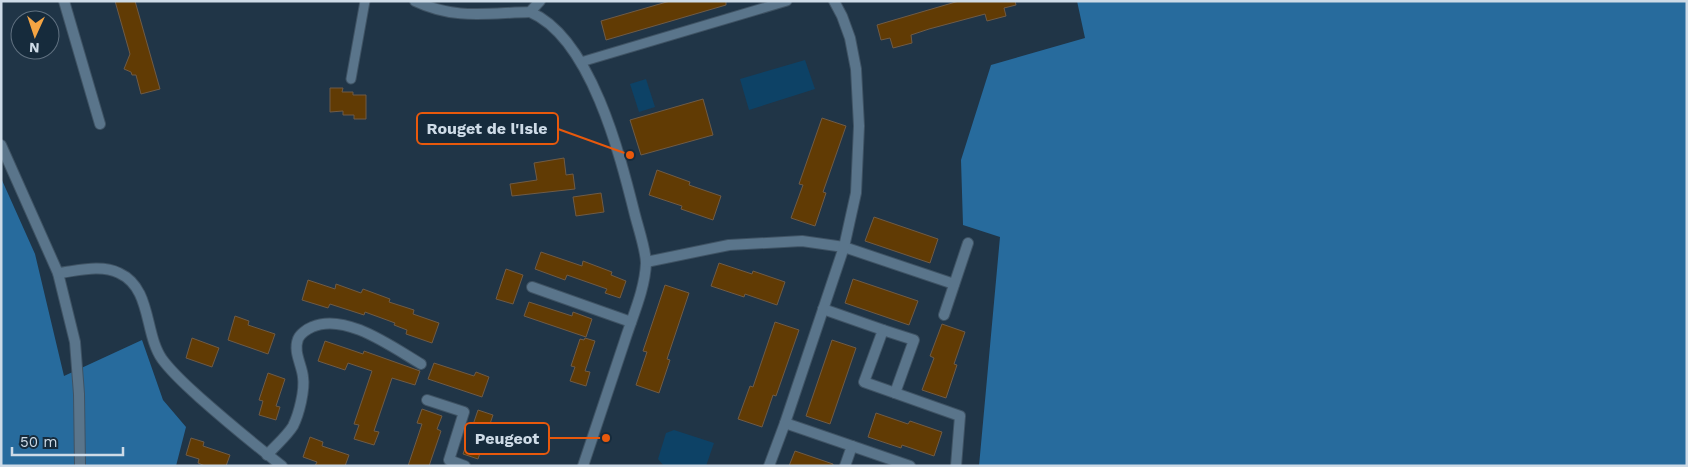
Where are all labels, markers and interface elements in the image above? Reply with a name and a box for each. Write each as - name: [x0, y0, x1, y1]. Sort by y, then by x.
- north arrow: [10, 10, 60, 60]
- text: N: [29, 40, 40, 56]
- callout: Rouget de l'Isle: [417, 113, 558, 144]
- text: Rouget de l'Isle: [427, 119, 547, 138]
- callout: Peugeot: [465, 423, 549, 454]
- scale bar: [12, 424, 124, 456]
- text: Peugeot: [475, 429, 539, 448]
- text: 50 m: [20, 433, 57, 451]

